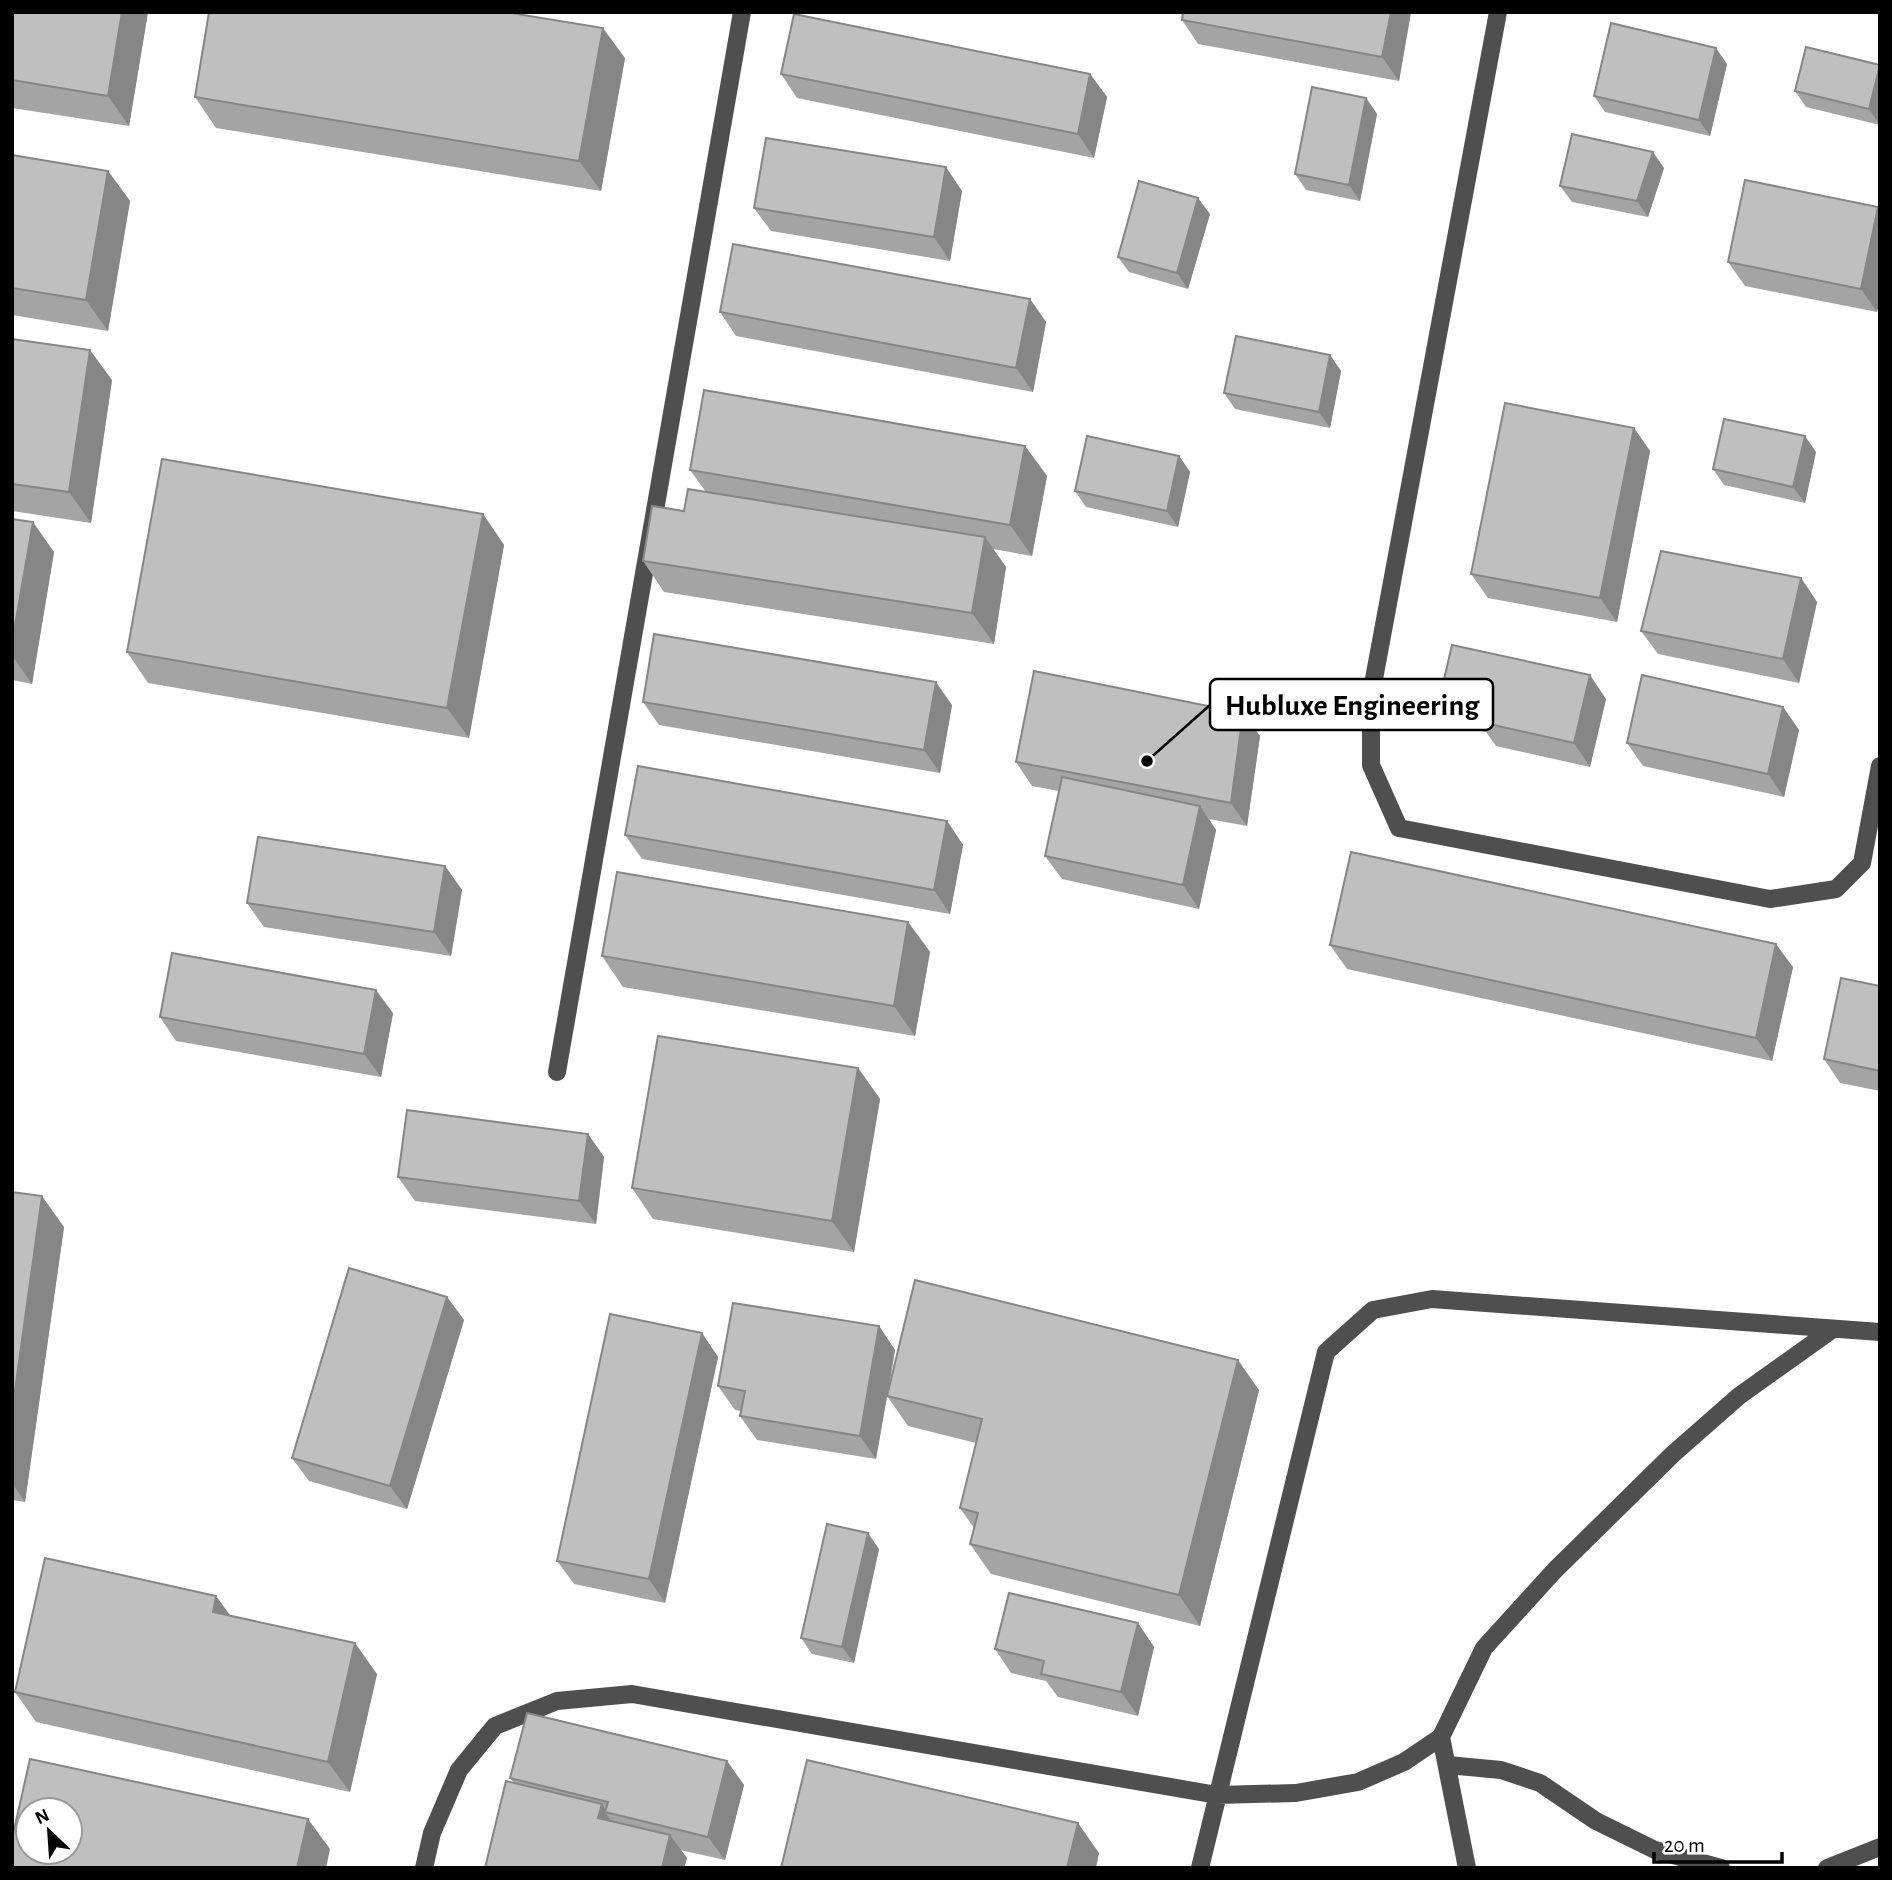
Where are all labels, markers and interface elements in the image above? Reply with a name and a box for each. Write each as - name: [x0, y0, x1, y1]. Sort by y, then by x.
- callout: Hubluxe Engineering: [1210, 679, 1493, 730]
- text: Hubluxe Engineering: [1225, 691, 1480, 721]
- north arrow: [14, 1796, 84, 1866]
- text: N: [32, 1806, 52, 1828]
- scale bar: [1654, 1820, 1782, 1864]
- text: 20 m: [1664, 1835, 1705, 1856]

